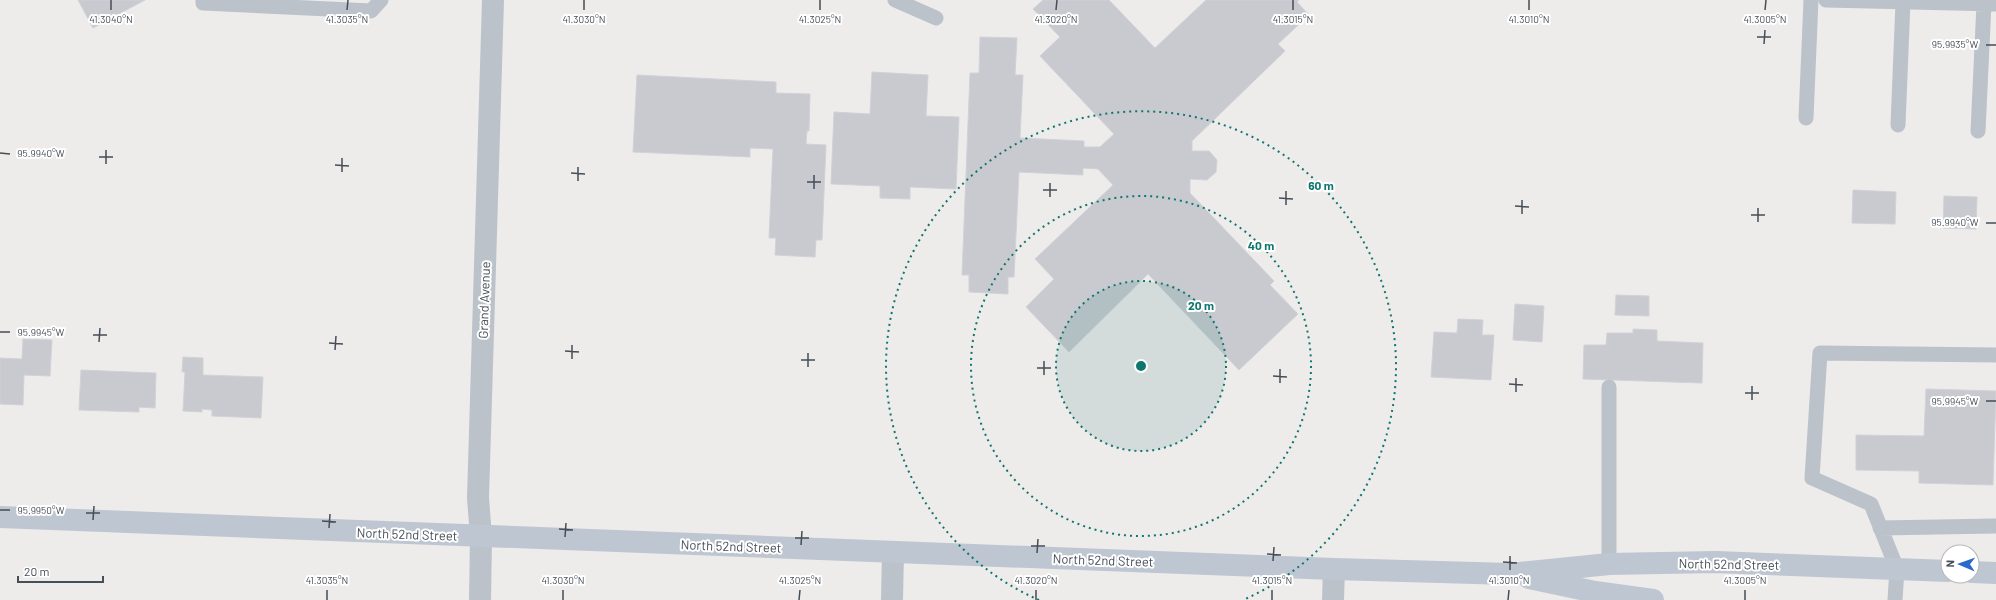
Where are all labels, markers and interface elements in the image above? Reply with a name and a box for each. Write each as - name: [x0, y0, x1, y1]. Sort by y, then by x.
- text: 41.3040°N: [89, 13, 133, 25]
- text: 41.3035°N: [326, 13, 368, 25]
- text: 41.3030°N: [562, 13, 606, 25]
- text: 41.3025°N: [799, 13, 841, 25]
- text: 41.3020°N: [1034, 13, 1078, 25]
- text: 41.3015°N: [1273, 13, 1313, 25]
- text: 41.3010°N: [1508, 13, 1550, 25]
- text: 41.3005°N: [1743, 13, 1787, 25]
- text: 95.9935°W: [1932, 38, 1978, 50]
- text: 95.9940°W: [17, 147, 65, 159]
- text: 60 m: [1308, 178, 1334, 192]
- text: 95.9940°W: [1931, 216, 1979, 228]
- text: 40 m: [1248, 238, 1274, 252]
- street label: Grand Avenue: [475, 261, 493, 339]
- text: 20 m: [1188, 298, 1214, 312]
- text: 95.9945°W: [18, 326, 65, 338]
- centre of rings: [1134, 359, 1148, 373]
- text: 95.9945°W: [1932, 395, 1979, 407]
- text: 95.9950°W: [18, 504, 65, 516]
- street label: North 52nd Street: [356, 524, 458, 544]
- street label: North 52nd Street: [680, 536, 782, 556]
- north arrow: [1940, 544, 1980, 584]
- street label: North 52nd Street: [1052, 550, 1154, 570]
- street label: North 52nd Street: [1678, 555, 1780, 573]
- scale bar: [18, 558, 103, 584]
- text: N: [1943, 560, 1956, 568]
- text: 20 m: [24, 564, 50, 578]
- text: 41.3035°N: [306, 574, 348, 586]
- text: 41.3030°N: [541, 574, 585, 586]
- text: 41.3025°N: [779, 574, 821, 586]
- text: 41.3020°N: [1014, 574, 1058, 586]
- text: 41.3015°N: [1252, 574, 1292, 586]
- text: 41.3010°N: [1488, 574, 1530, 586]
- text: 41.3005°N: [1723, 574, 1767, 586]

